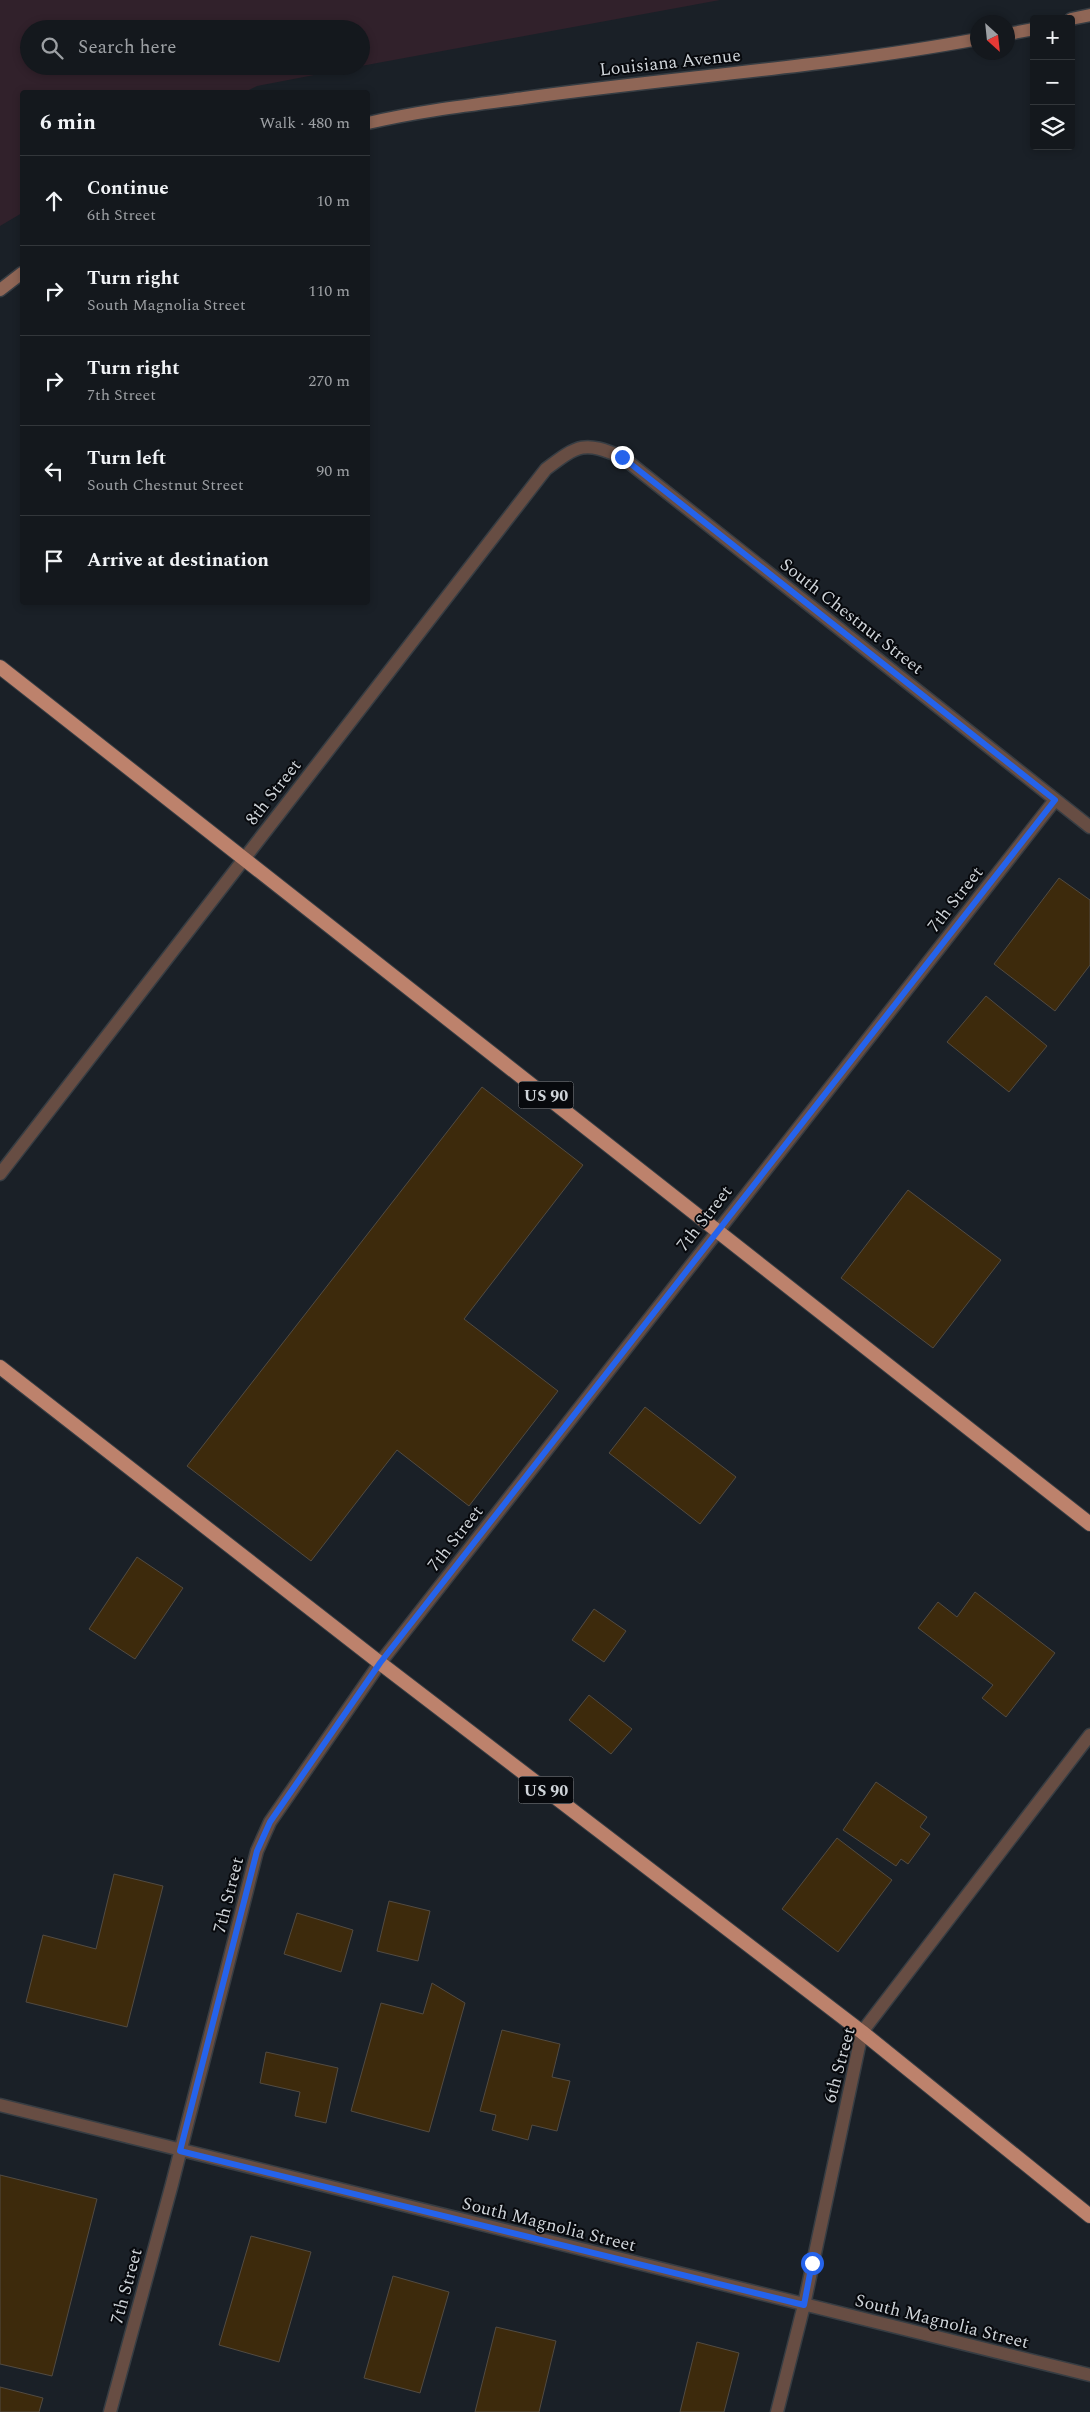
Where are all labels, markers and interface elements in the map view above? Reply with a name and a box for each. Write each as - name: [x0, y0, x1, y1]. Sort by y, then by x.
- north arrow: [970, 15, 1015, 60]
- map controls: [1030, 15, 1075, 150]
- button: +: [1030, 15, 1075, 60]
- search box: [20, 20, 370, 75]
- text: Search here: [78, 33, 177, 62]
- icon: search: [38, 34, 66, 62]
- street label: Louisiana Avenue: [598, 42, 742, 83]
- button: −: [1030, 60, 1075, 105]
- button: layers: [1030, 105, 1075, 150]
- text: 6 min: [40, 107, 96, 139]
- text: Walk · 480 m: [259, 111, 350, 135]
- text: Continue: [87, 174, 169, 203]
- icon: ahead: [40, 187, 68, 215]
- text: 10 m: [316, 189, 350, 213]
- text: 6th Street: [87, 203, 156, 227]
- text: Turn right: [87, 264, 180, 293]
- icon: right: [40, 277, 68, 305]
- text: 110 m: [308, 279, 350, 303]
- text: South Magnolia Street: [87, 293, 246, 317]
- text: Turn right: [87, 354, 180, 383]
- icon: right: [40, 367, 68, 395]
- text: 270 m: [308, 369, 350, 393]
- text: 7th Street: [87, 383, 156, 407]
- text: Turn left: [87, 444, 166, 473]
- route end: [611, 446, 634, 469]
- icon: left: [40, 457, 68, 485]
- text: 90 m: [316, 459, 350, 483]
- text: South Chestnut Street: [87, 473, 244, 497]
- text: Arrive at destination: [87, 546, 269, 575]
- icon: arrive: [40, 547, 68, 575]
- street label: South Chestnut Street: [774, 552, 929, 681]
- street label: 8th Street: [239, 753, 308, 831]
- street label: 7th Street: [921, 860, 990, 938]
- road number: US 90: [518, 1082, 574, 1108]
- street label: 7th Street: [670, 1179, 739, 1257]
- street label: 7th Street: [421, 1499, 490, 1577]
- road number: US 90: [518, 1776, 574, 1804]
- street label: 7th Street: [206, 1854, 251, 1936]
- street label: 6th Street: [816, 2024, 863, 2106]
- street label: South Magnolia Street: [459, 2190, 639, 2259]
- street label: 7th Street: [103, 2245, 150, 2327]
- route start: [801, 2252, 824, 2275]
- street label: South Magnolia Street: [852, 2287, 1032, 2356]

